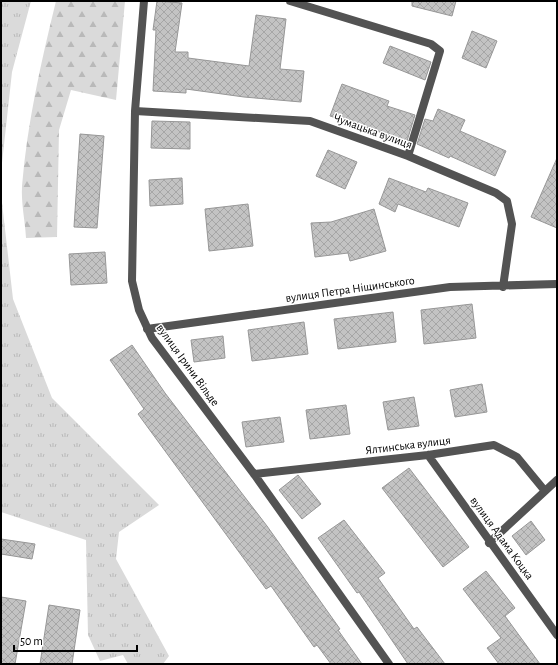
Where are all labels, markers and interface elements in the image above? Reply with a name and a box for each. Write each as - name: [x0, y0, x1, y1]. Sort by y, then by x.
- street label: Чумацька вулиця: [332, 111, 414, 152]
- street label: вулиця Петра Ніщинського: [285, 274, 416, 305]
- street label: вулиця Ірини Вільде: [153, 322, 222, 409]
- street label: Ялтинська вулиця: [365, 434, 452, 457]
- street label: вулиця Адама Коцка: [467, 494, 536, 583]
- scale bar: [14, 627, 137, 653]
- text: 50 m: [20, 635, 43, 647]

